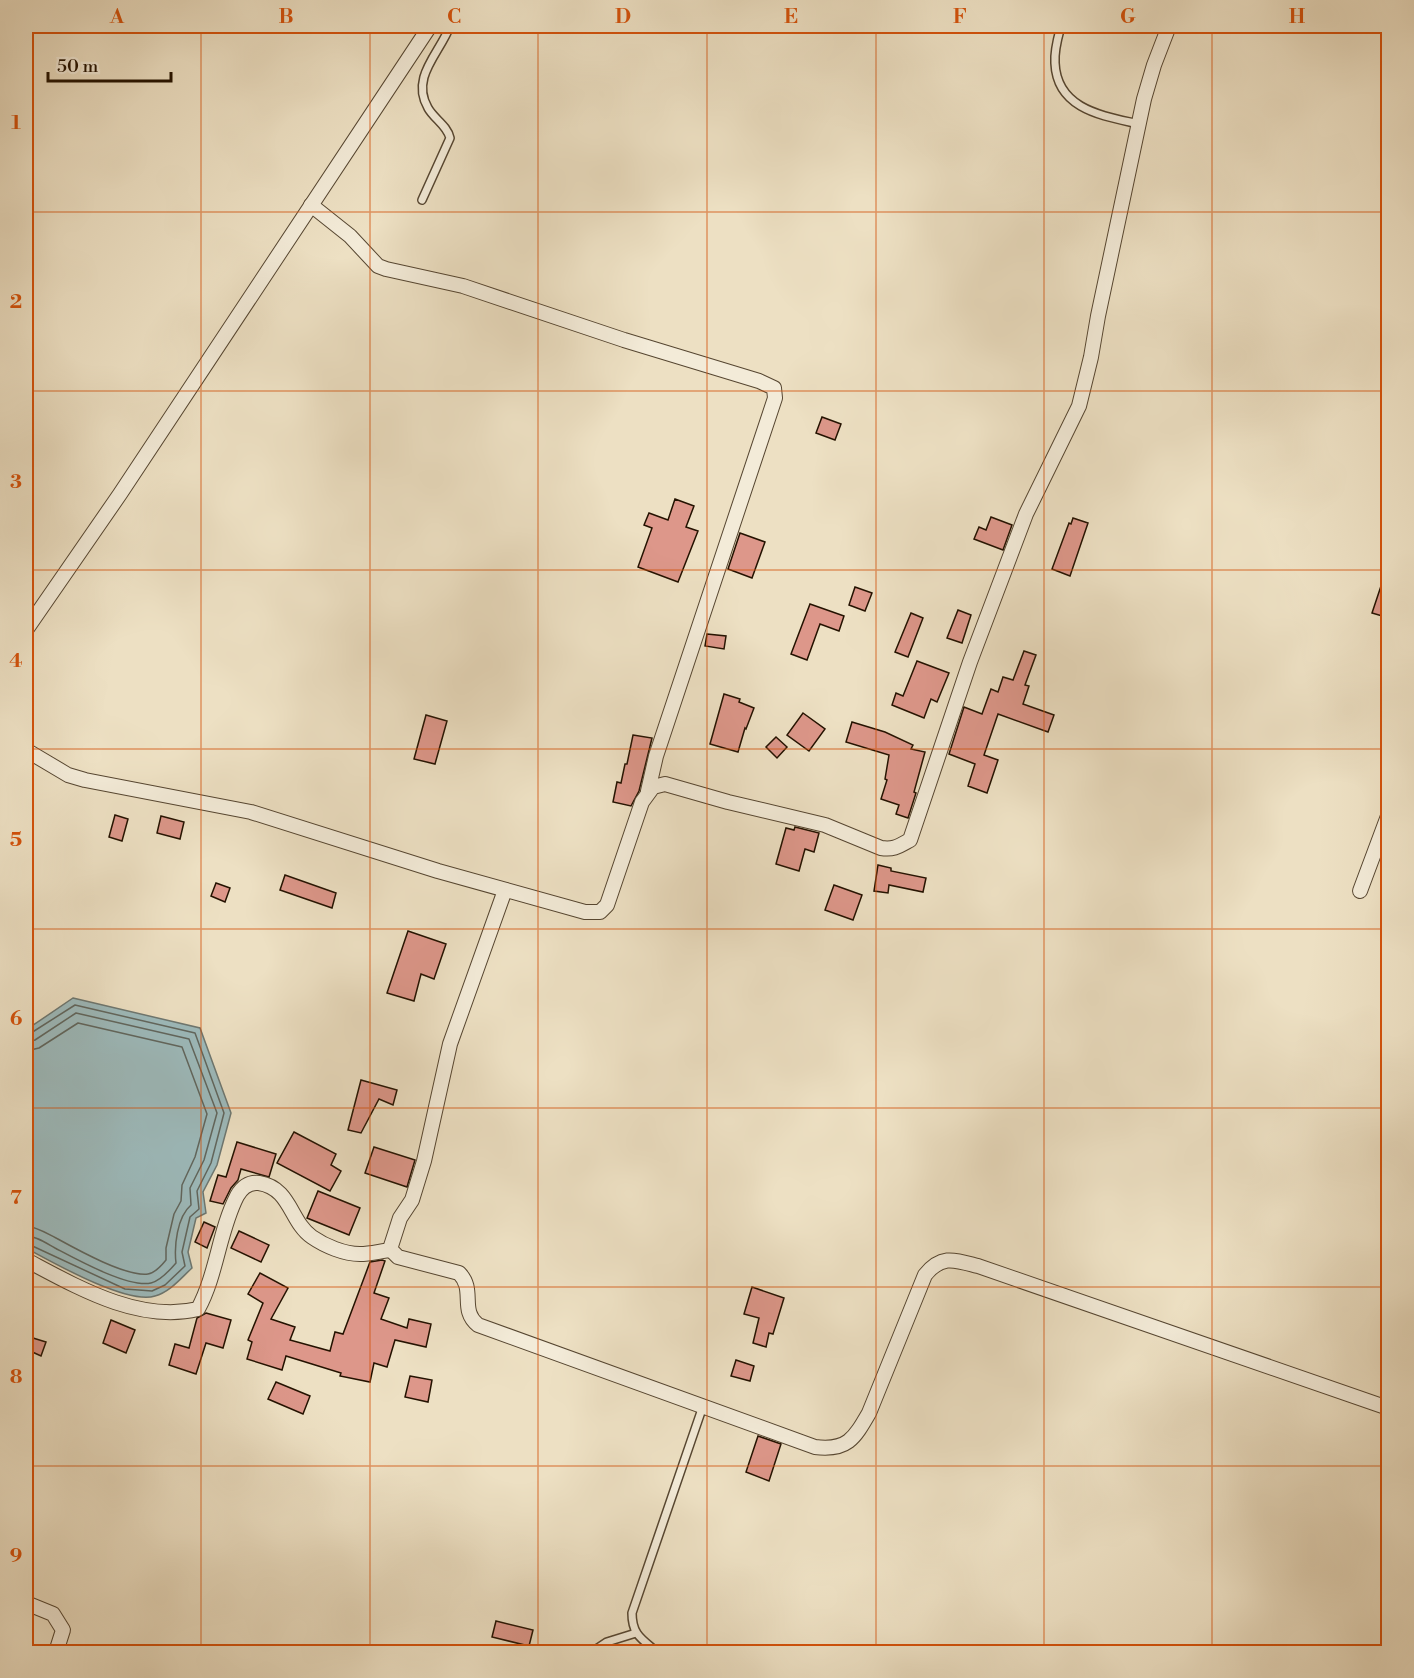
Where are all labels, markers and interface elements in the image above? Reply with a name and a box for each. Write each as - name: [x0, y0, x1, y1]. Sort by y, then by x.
- text: A: [109, 5, 125, 30]
- text: B: [278, 5, 294, 30]
- text: C: [447, 5, 461, 30]
- text: D: [615, 5, 631, 30]
- text: E: [784, 5, 798, 30]
- text: F: [953, 5, 967, 30]
- text: G: [1120, 5, 1136, 30]
- text: H: [1289, 5, 1306, 30]
- scale bar: [48, 45, 171, 83]
- text: 50 m: [57, 55, 99, 78]
- text: 1: [11, 111, 21, 136]
- text: 2: [10, 290, 22, 315]
- text: 3: [10, 470, 22, 495]
- text: 4: [9, 649, 23, 674]
- text: 5: [10, 828, 22, 853]
- text: 6: [10, 1007, 23, 1032]
- text: 7: [10, 1186, 22, 1211]
- text: 8: [10, 1365, 23, 1390]
- text: 9: [10, 1544, 22, 1569]

